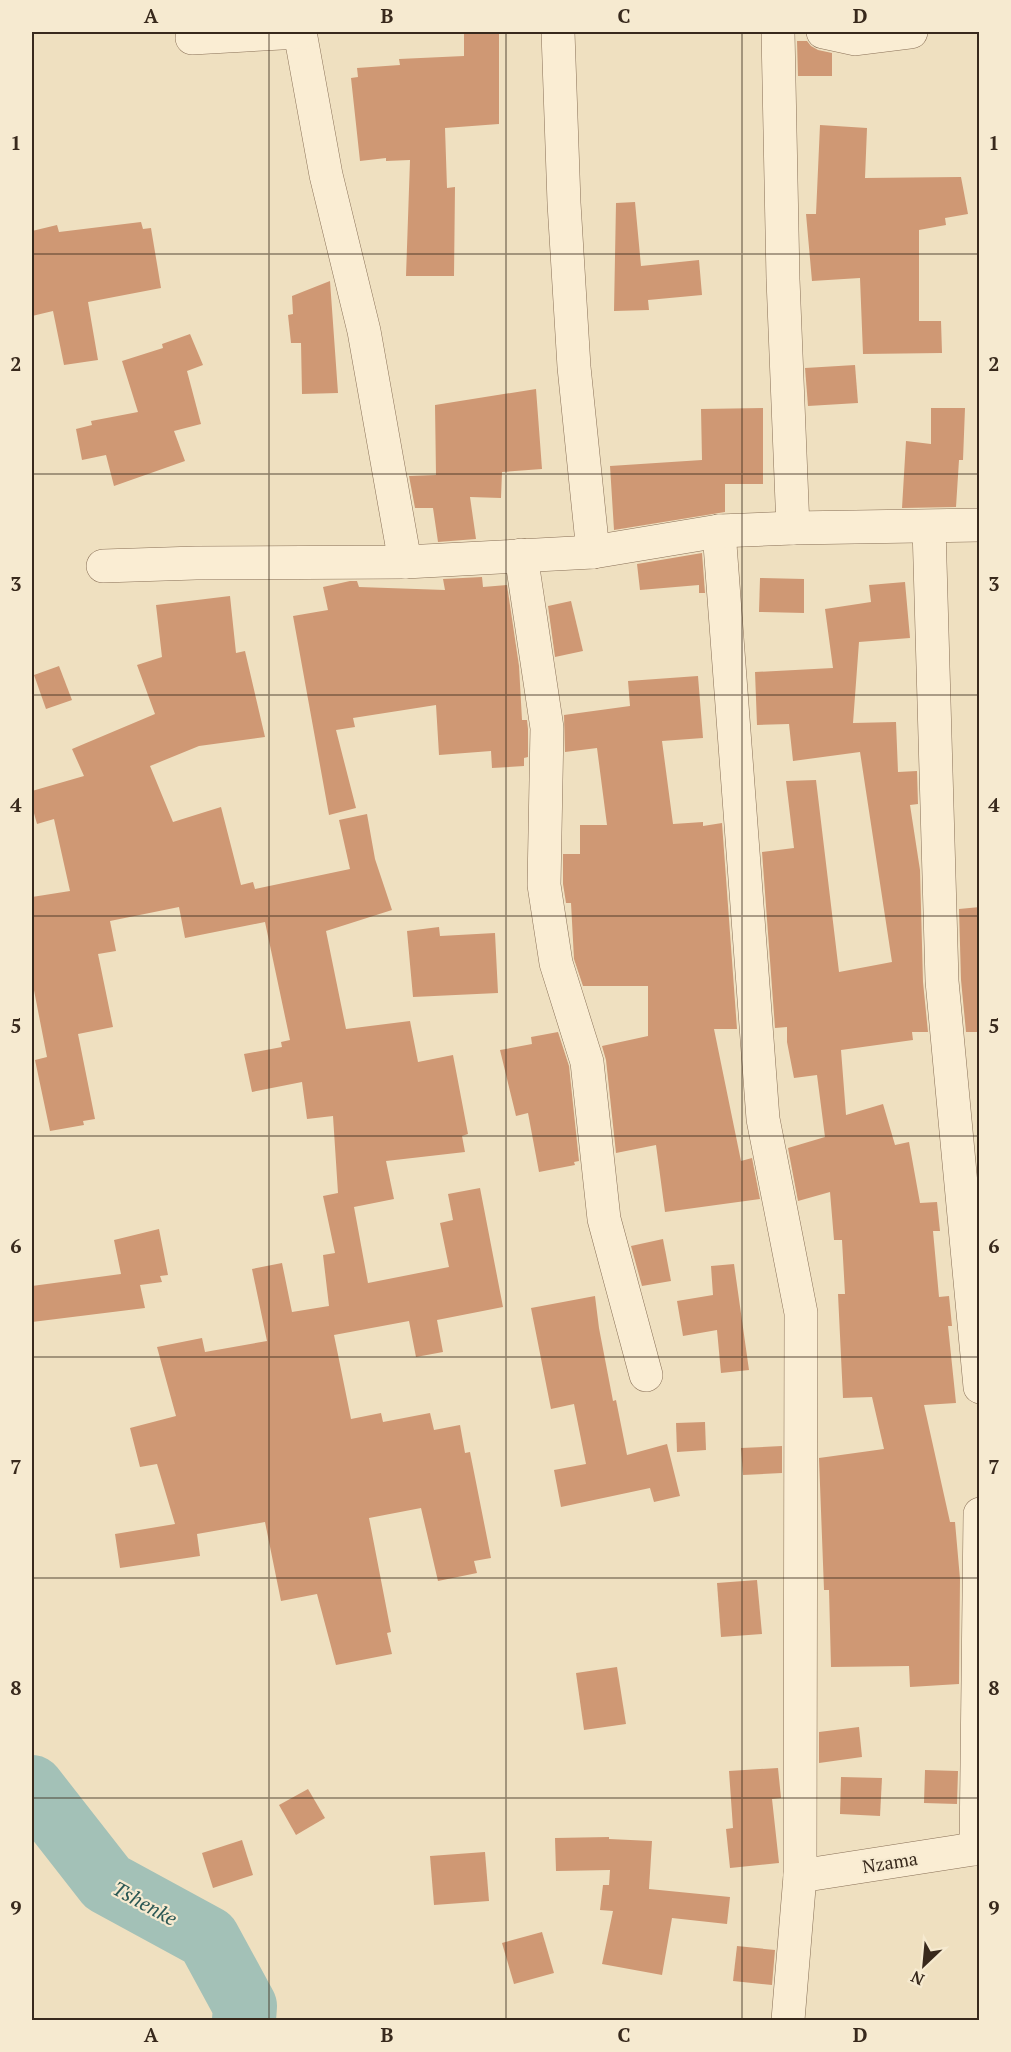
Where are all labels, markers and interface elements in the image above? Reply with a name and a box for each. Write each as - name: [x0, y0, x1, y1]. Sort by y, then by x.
- text: A: [144, 2, 159, 29]
- text: B: [381, 2, 394, 29]
- text: C: [617, 2, 631, 29]
- text: D: [853, 2, 867, 29]
- text: 1: [10, 129, 22, 156]
- text: 1: [988, 129, 1000, 156]
- text: 2: [10, 350, 22, 377]
- text: 2: [988, 350, 1000, 377]
- text: 3: [10, 570, 22, 597]
- text: 3: [988, 570, 1000, 597]
- text: 4: [10, 791, 22, 818]
- text: 4: [988, 791, 1000, 818]
- text: 5: [10, 1012, 22, 1039]
- text: 5: [988, 1012, 1000, 1039]
- text: 6: [10, 1232, 22, 1259]
- text: 6: [988, 1232, 1000, 1259]
- text: 7: [10, 1453, 22, 1480]
- text: 7: [988, 1453, 1000, 1480]
- text: 8: [10, 1674, 22, 1701]
- text: 8: [988, 1674, 1000, 1701]
- street label: Nzama: [861, 1846, 919, 1878]
- water label: Tshenke: [108, 1874, 182, 1932]
- text: 9: [10, 1894, 22, 1921]
- text: 9: [988, 1894, 1000, 1921]
- north arrow: [894, 1935, 954, 1995]
- text: N: [907, 1966, 928, 1991]
- text: A: [144, 2021, 159, 2048]
- text: B: [381, 2021, 394, 2048]
- text: C: [617, 2021, 631, 2048]
- text: D: [853, 2021, 867, 2048]

